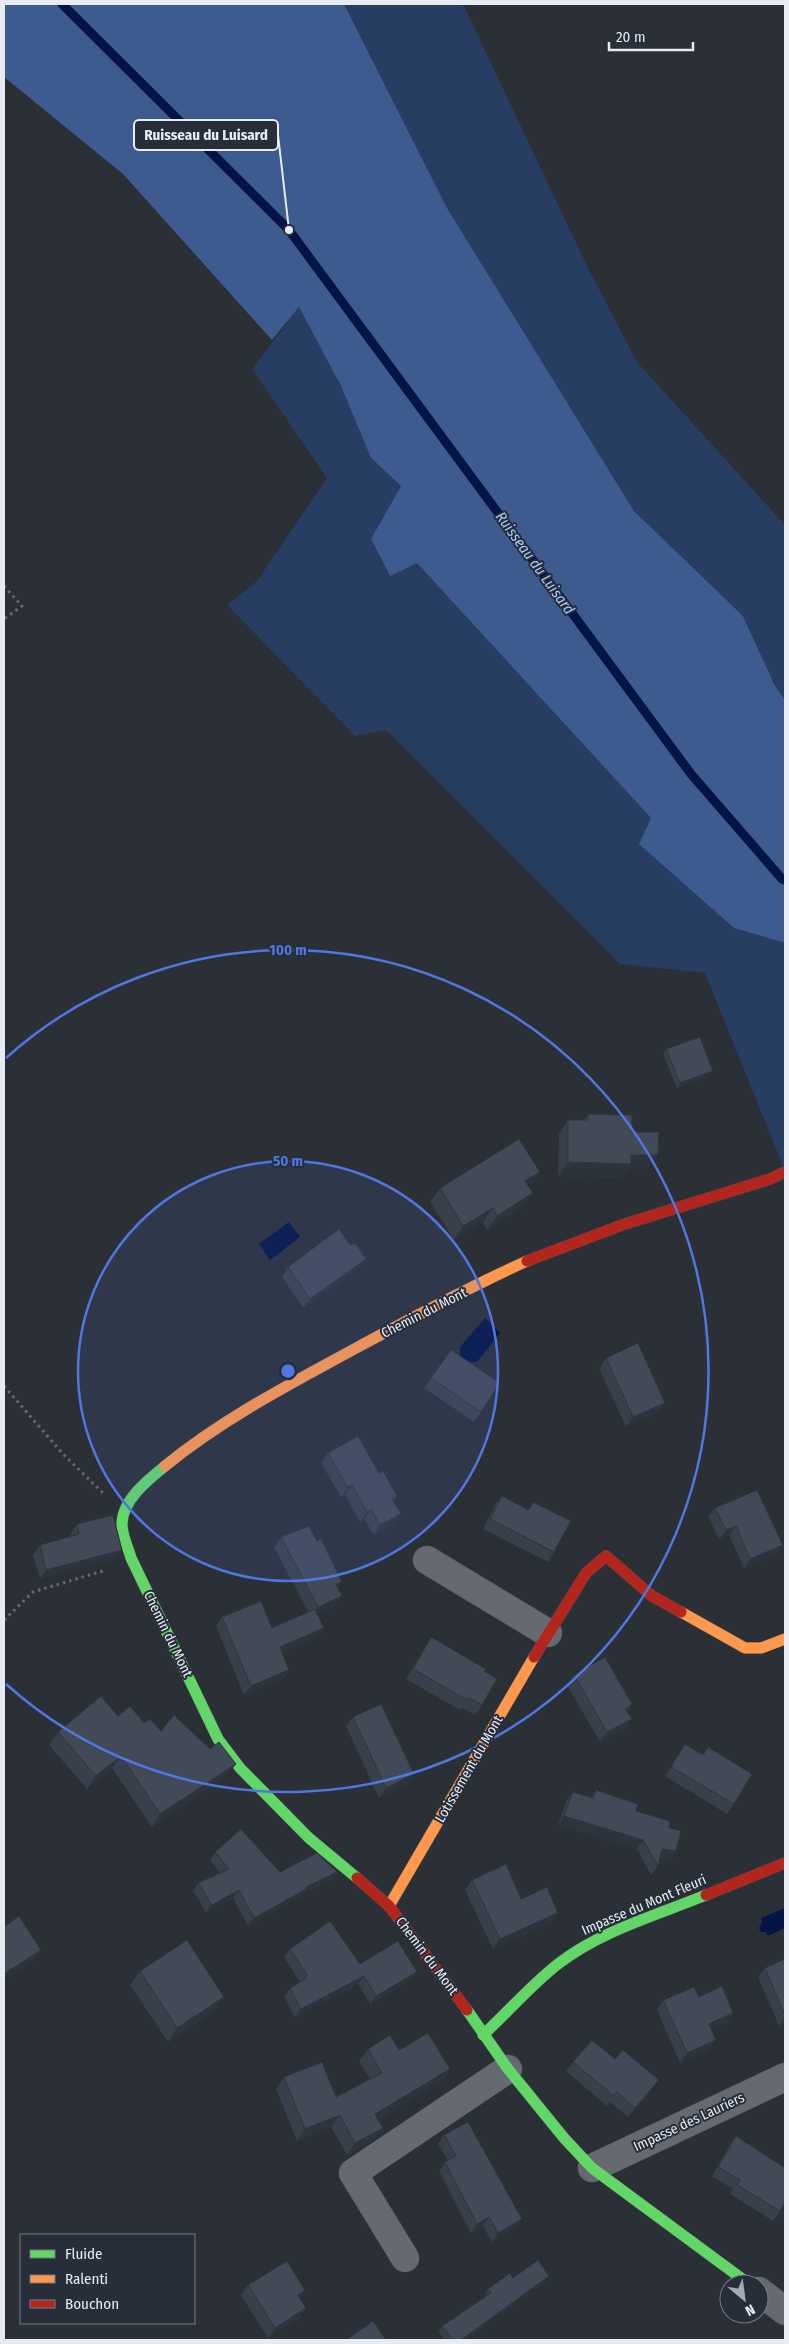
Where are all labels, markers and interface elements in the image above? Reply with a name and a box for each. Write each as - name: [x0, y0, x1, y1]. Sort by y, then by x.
- scale bar: [609, 20, 693, 52]
- text: 20 m: [616, 28, 646, 46]
- callout: Ruisseau du Luisard: [134, 120, 278, 150]
- text: Ruisseau du Luisard: [144, 126, 268, 144]
- water label: Ruisseau du Luisard: [492, 508, 578, 618]
- text: 100 m: [269, 941, 307, 959]
- text: 50 m: [273, 1152, 303, 1170]
- street label: Chemin du Mont: [378, 1284, 470, 1342]
- centre of rings: [279, 1362, 297, 1380]
- street label: Chemin du Mont: [140, 1588, 196, 1680]
- street label: Lotissement du Mont: [432, 1712, 507, 1825]
- street label: Impasse du Mont Fleuri: [579, 1871, 709, 1939]
- street label: Chemin du Mont: [392, 1913, 462, 1999]
- street label: Impasse des Lauriers: [631, 2089, 747, 2155]
- legend: [20, 2234, 195, 2324]
- text: Fluide: [65, 2245, 102, 2263]
- text: Ralenti: [65, 2270, 108, 2288]
- north arrow: [719, 2274, 769, 2324]
- text: Bouchon: [65, 2295, 119, 2313]
- text: N: [742, 2300, 758, 2319]

